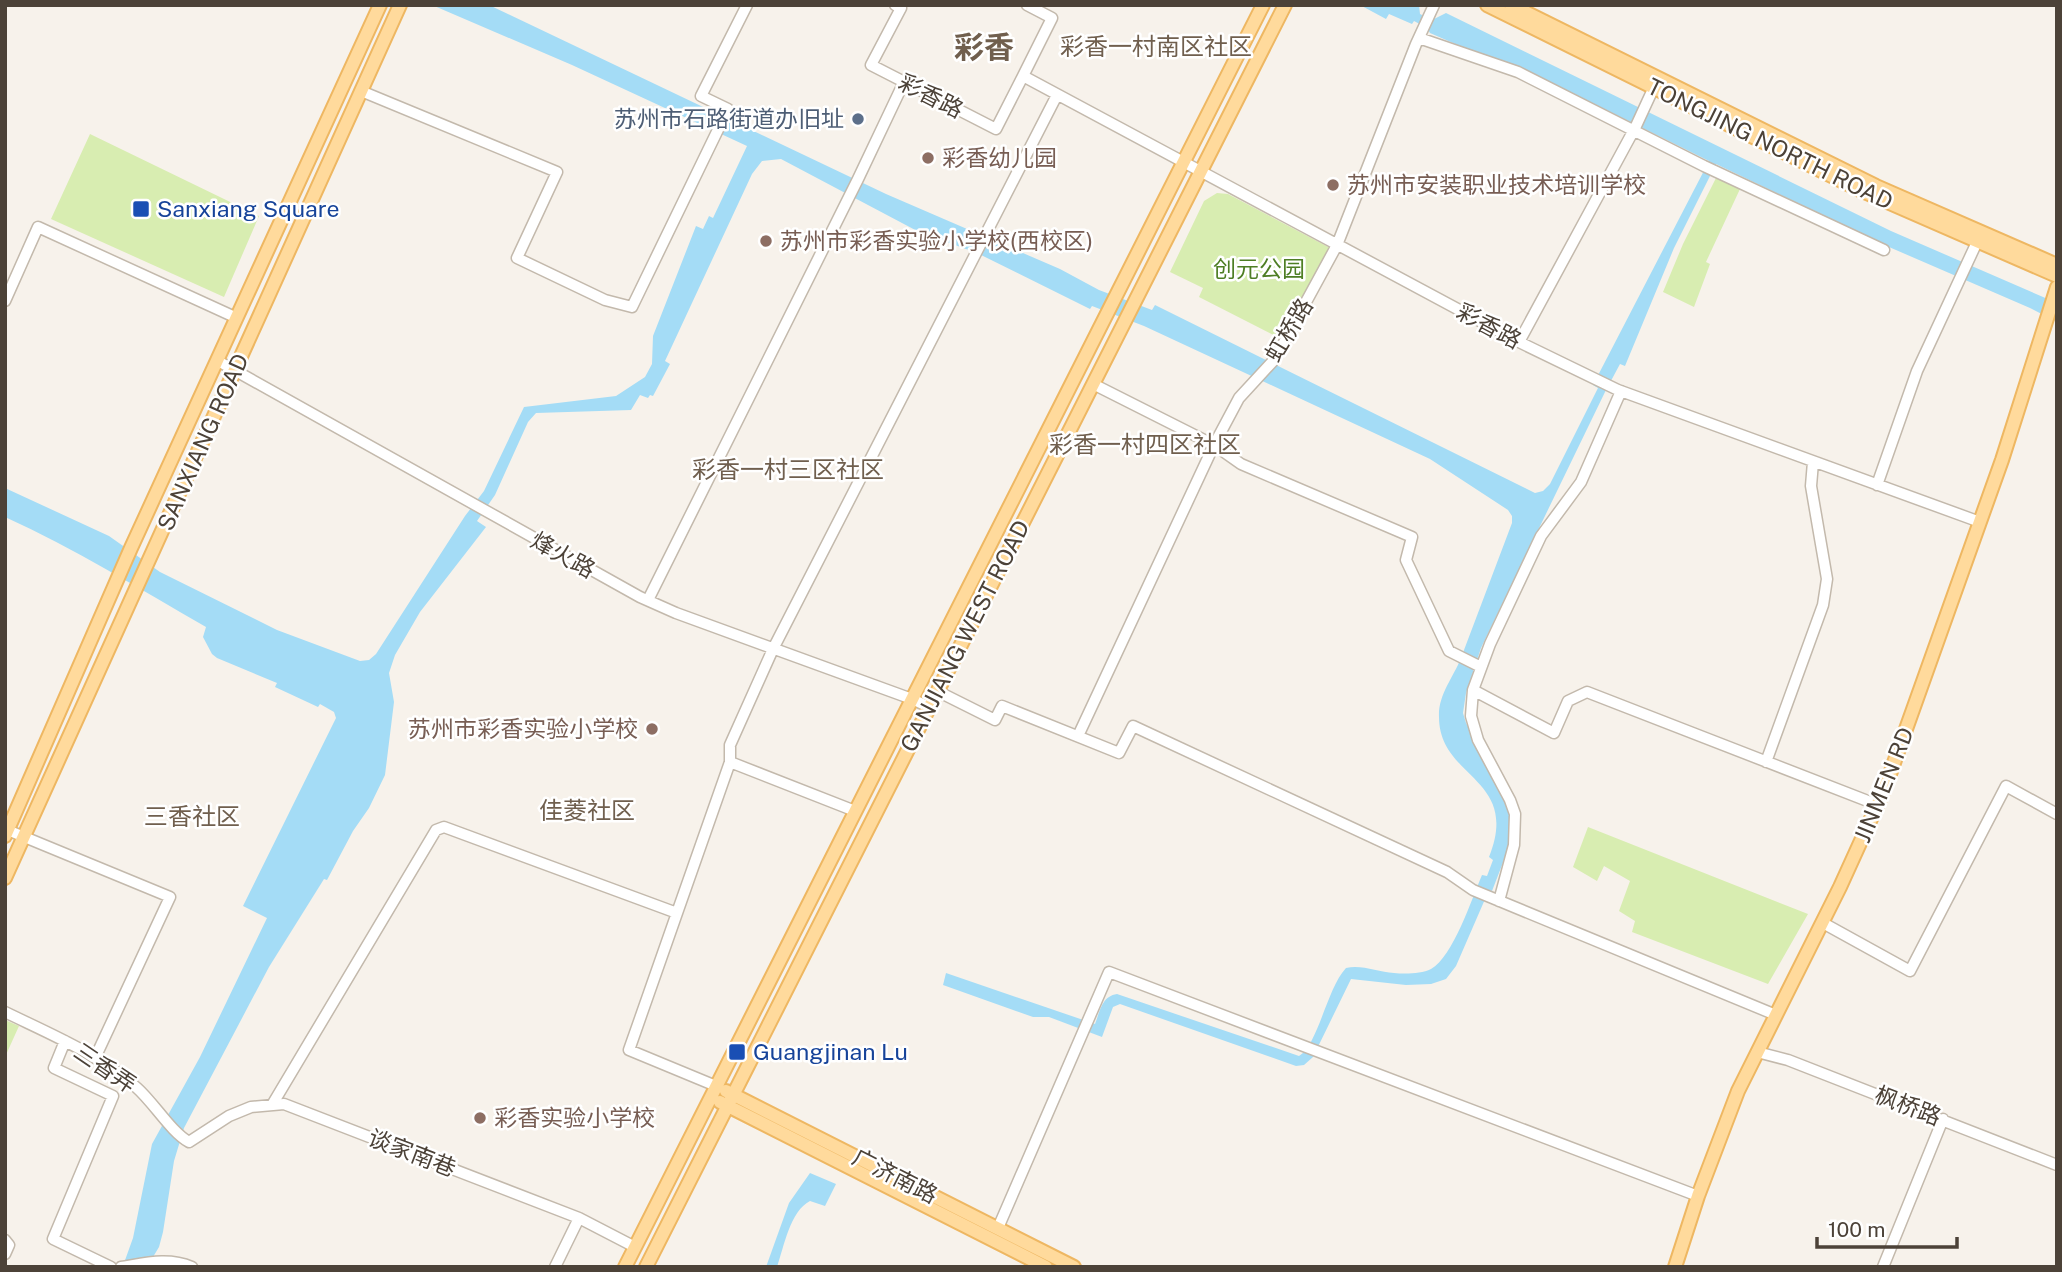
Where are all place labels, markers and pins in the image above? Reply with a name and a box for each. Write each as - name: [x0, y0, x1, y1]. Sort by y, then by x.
- place label: 苏州市石路街道办旧址: [614, 105, 844, 132]
- marker: 苏州市石路街道办旧址: [850, 111, 866, 127]
- place label: 彩香幼儿园: [942, 144, 1057, 171]
- marker: 彩香幼儿园: [920, 150, 936, 166]
- place label: 苏州市安装职业技术培训学校: [1347, 171, 1646, 198]
- marker: 苏州市安装职业技术培训学校: [1325, 177, 1341, 193]
- place label: Sanxiang Square: [157, 195, 340, 222]
- marker: Sanxiang Square: [131, 199, 151, 219]
- place label: 苏州市彩香实验小学校(西校区): [780, 227, 1093, 254]
- marker: 苏州市彩香实验小学校(西校区): [758, 233, 774, 249]
- place label: 苏州市彩香实验小学校: [408, 715, 638, 742]
- marker: 苏州市彩香实验小学校: [644, 721, 660, 737]
- place label: Guangjinan Lu: [753, 1038, 908, 1065]
- marker: Guangjinan Lu: [727, 1042, 747, 1062]
- place label: 彩香实验小学校: [494, 1104, 655, 1131]
- marker: 彩香实验小学校: [472, 1110, 488, 1126]

